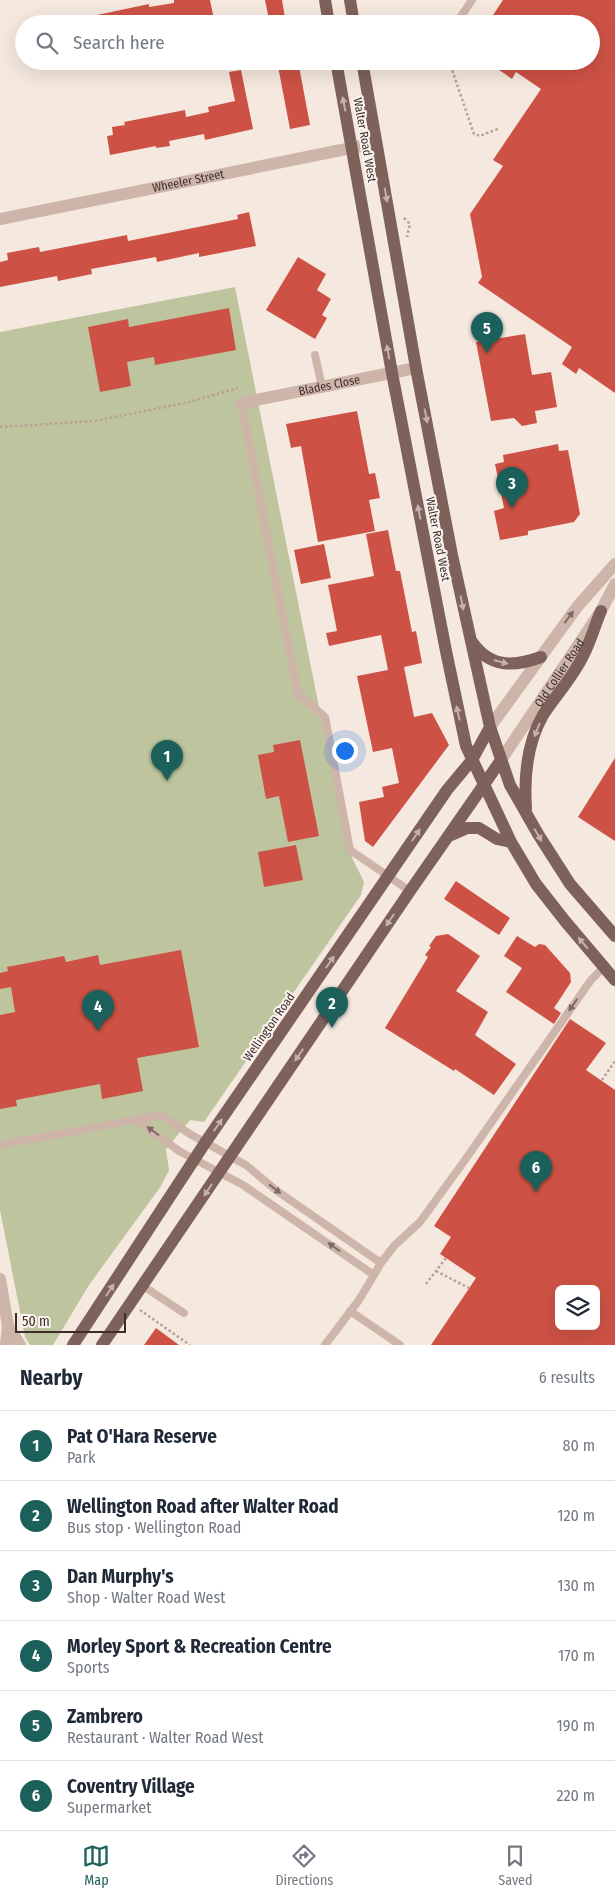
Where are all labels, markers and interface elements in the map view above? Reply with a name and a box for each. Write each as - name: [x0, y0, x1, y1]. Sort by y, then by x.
- search box: [15, 15, 600, 70]
- icon: search: [33, 29, 61, 57]
- text: Search here: [73, 31, 165, 54]
- one-way arrow: [340, 96, 348, 112]
- street label: Walter Road West: [351, 97, 379, 184]
- street label: Wheeler Street: [151, 167, 225, 195]
- one-way arrow: [382, 188, 390, 204]
- pin: 5: [471, 312, 503, 353]
- one-way arrow: [384, 344, 392, 360]
- street label: Blades Close: [297, 372, 361, 398]
- one-way arrow: [422, 409, 430, 425]
- pin: 3: [496, 467, 528, 508]
- street label: Walter Road West: [423, 496, 453, 583]
- one-way arrow: [414, 503, 422, 519]
- one-way arrow: [458, 595, 466, 610]
- one-way arrow: [564, 611, 574, 624]
- street label: Old Collier Road: [532, 636, 587, 710]
- one-way arrow: [493, 658, 508, 666]
- one-way arrow: [454, 705, 462, 721]
- one-way arrow: [533, 723, 541, 738]
- your location: [332, 738, 358, 764]
- pin: 1: [151, 740, 183, 781]
- one-way arrow: [411, 828, 421, 842]
- one-way arrow: [534, 828, 542, 842]
- one-way arrow: [385, 914, 395, 927]
- one-way arrow: [577, 937, 588, 950]
- one-way arrow: [325, 955, 335, 969]
- pin: 2: [316, 987, 348, 1028]
- pin: 4: [82, 990, 114, 1031]
- street label: Wellington Road: [240, 990, 298, 1064]
- one-way arrow: [568, 999, 578, 1012]
- one-way arrow: [294, 1048, 304, 1062]
- one-way arrow: [213, 1118, 223, 1131]
- one-way arrow: [147, 1126, 160, 1137]
- pin: 6: [520, 1151, 552, 1192]
- one-way arrow: [203, 1183, 213, 1197]
- one-way arrow: [268, 1183, 281, 1194]
- one-way arrow: [327, 1242, 341, 1252]
- one-way arrow: [105, 1283, 114, 1296]
- map controls: [555, 1285, 600, 1330]
- button: layers: [555, 1285, 600, 1330]
- scale bar: [15, 1310, 126, 1333]
- text: 50 m: [22, 1313, 50, 1330]
- text: Nearby: [20, 1365, 82, 1391]
- text: 6 results: [539, 1368, 595, 1387]
- text: Pat O'Hara Reserve: [67, 1425, 217, 1448]
- text: 1: [33, 1436, 39, 1455]
- text: 80 m: [563, 1436, 595, 1455]
- text: Park: [67, 1448, 95, 1467]
- text: Wellington Road after Walter Road: [67, 1495, 339, 1518]
- text: 2: [32, 1506, 40, 1525]
- text: 120 m: [557, 1506, 595, 1525]
- text: Bus stop · Wellington Road: [67, 1518, 241, 1537]
- text: Dan Murphy's: [67, 1565, 174, 1588]
- text: 3: [32, 1576, 40, 1595]
- text: 130 m: [557, 1576, 595, 1595]
- text: Shop · Walter Road West: [67, 1588, 226, 1607]
- text: Morley Sport & Recreation Centre: [67, 1635, 332, 1658]
- text: 4: [32, 1646, 40, 1665]
- text: 170 m: [558, 1646, 595, 1665]
- text: Sports: [67, 1658, 110, 1677]
- text: Zambrero: [67, 1705, 143, 1728]
- text: 5: [32, 1716, 40, 1735]
- text: 190 m: [557, 1716, 595, 1735]
- text: Restaurant · Walter Road West: [67, 1728, 263, 1747]
- text: Coventry Village: [67, 1775, 195, 1798]
- text: 6: [32, 1786, 40, 1805]
- text: 220 m: [556, 1786, 595, 1805]
- text: Supermarket: [67, 1798, 151, 1817]
- tab: Map: [82, 1842, 110, 1889]
- tab: Directions: [275, 1842, 333, 1889]
- tab: Saved: [498, 1842, 533, 1889]

